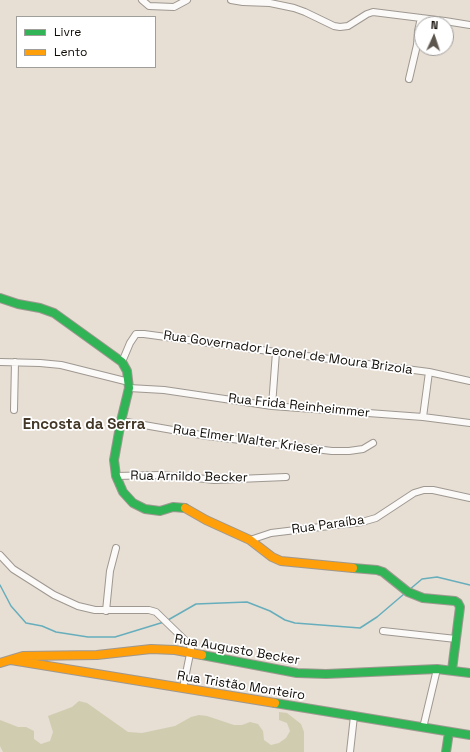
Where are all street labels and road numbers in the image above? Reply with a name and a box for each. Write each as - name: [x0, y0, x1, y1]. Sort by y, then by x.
- street label: Rua Governador Leonel de Moura Brizola: [162, 328, 414, 378]
- street label: Rua Frida Reinheimmer: [228, 391, 370, 421]
- street label: Rua Elmer Walter Krieser: [172, 422, 324, 458]
- street label: Rua Arnildo Becker: [130, 468, 248, 486]
- street label: Rua Paraíba: [291, 512, 365, 538]
- street label: Rua Augusto Becker: [173, 631, 301, 669]
- street label: Rua Tristão Monteiro: [176, 668, 306, 704]

